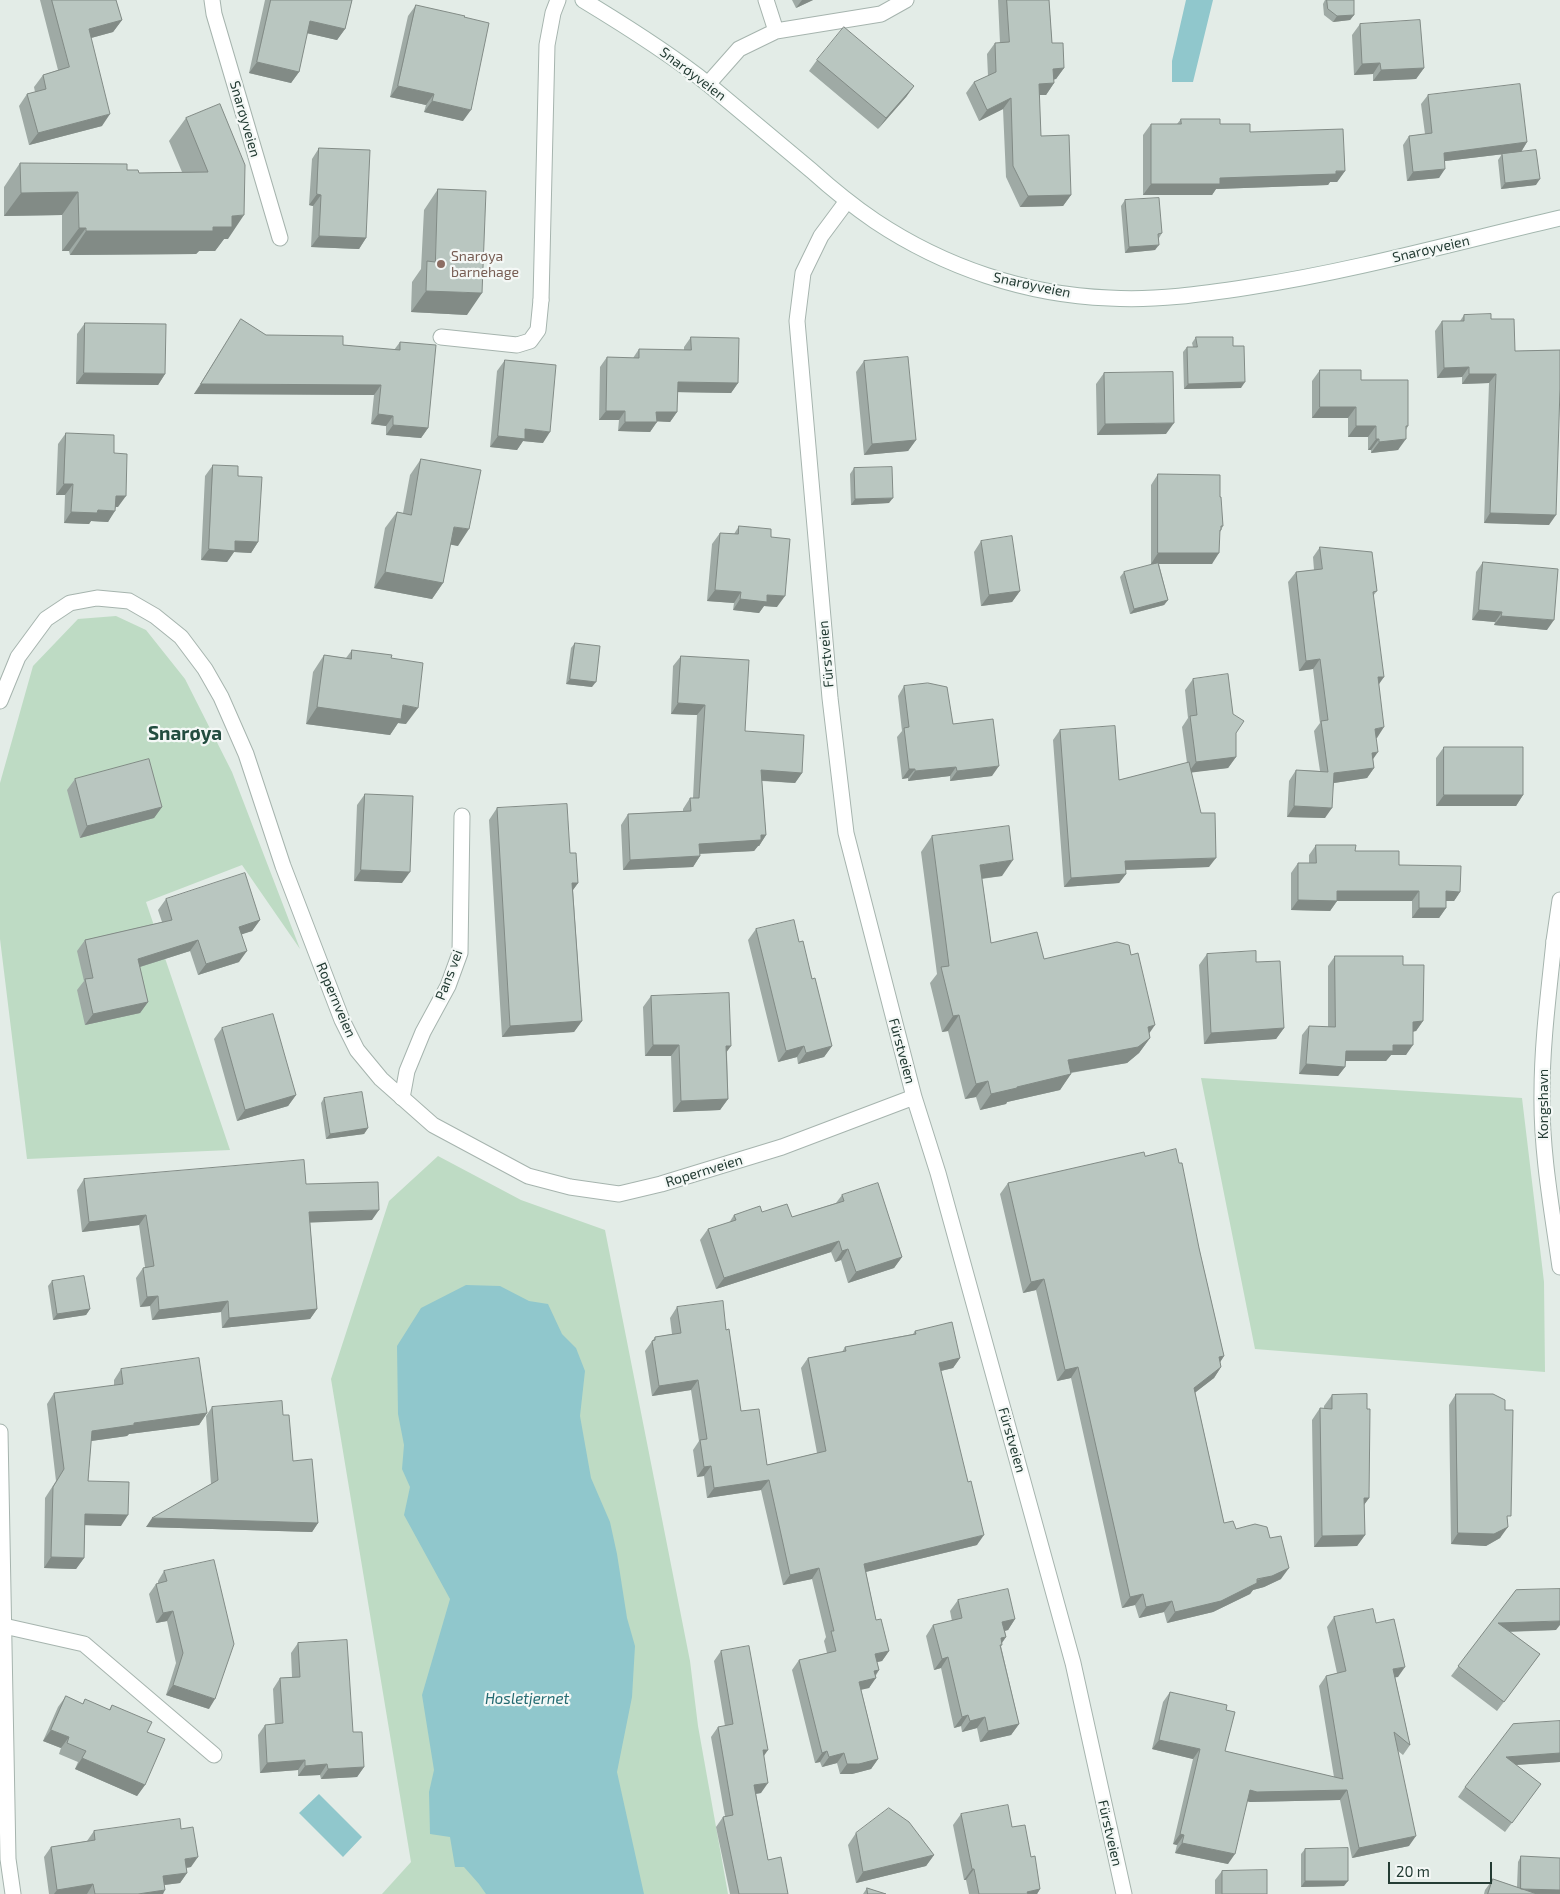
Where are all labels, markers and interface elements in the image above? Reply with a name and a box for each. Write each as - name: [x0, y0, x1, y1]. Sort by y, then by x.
- street label: Snarøyveien: [657, 44, 729, 104]
- street label: Snarøyveien: [226, 79, 264, 159]
- street label: Snarøyveien: [1391, 232, 1471, 266]
- place label: Snarøya barnehage: [451, 248, 519, 280]
- marker: Snarøya barnehage: [435, 258, 447, 270]
- street label: Snarøyveien: [992, 269, 1072, 301]
- street label: Fürstveien: [815, 620, 837, 688]
- district label: Snarøya: [148, 723, 222, 745]
- street label: Pans vei: [432, 947, 466, 1003]
- street label: Ropernveien: [313, 960, 359, 1040]
- street label: Fürstveien: [885, 1016, 919, 1086]
- street label: Kongshavn: [1535, 1069, 1551, 1139]
- street label: Ropernveien: [663, 1151, 745, 1191]
- street label: Fürstveien: [995, 1405, 1029, 1475]
- water label: Hosletjernet: [485, 1690, 569, 1708]
- street label: Fürstveien: [1094, 1798, 1126, 1868]
- scale bar: [1390, 1852, 1494, 1884]
- text: 20 m: [1396, 1862, 1430, 1880]

